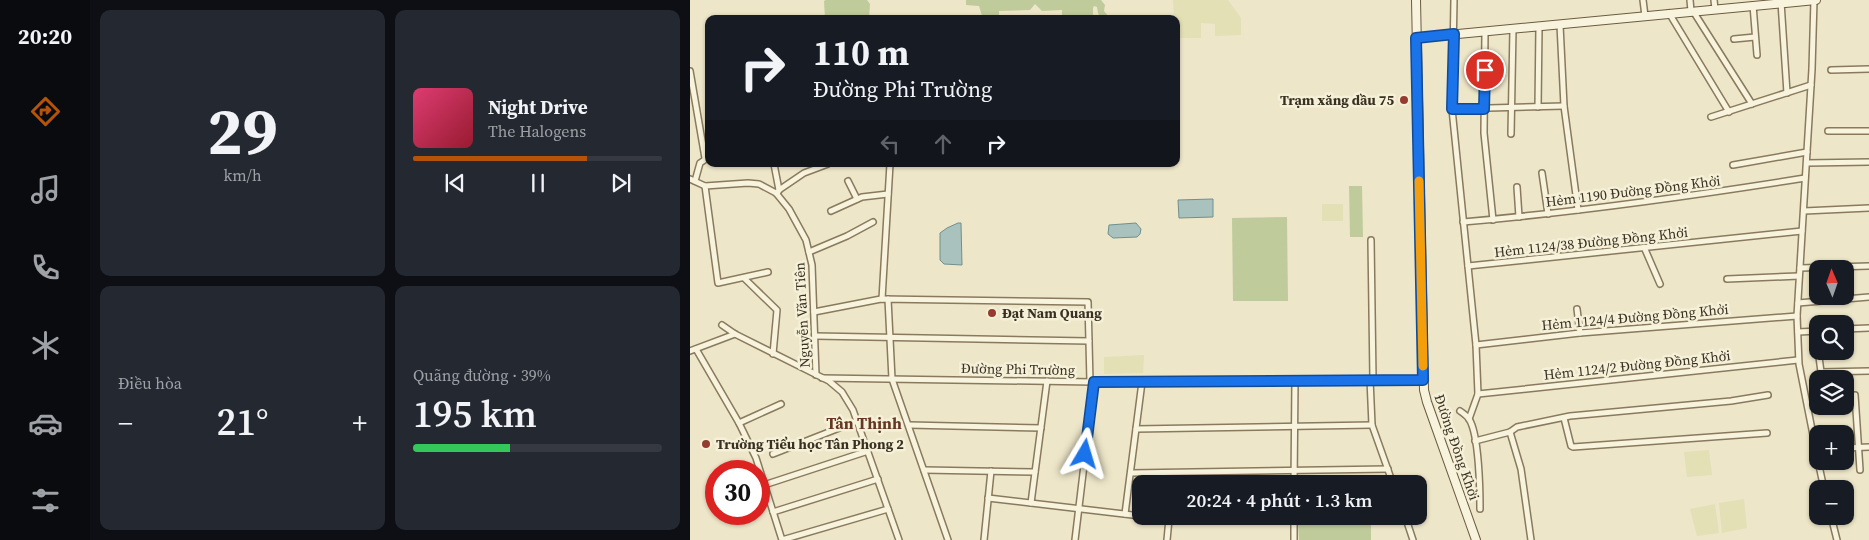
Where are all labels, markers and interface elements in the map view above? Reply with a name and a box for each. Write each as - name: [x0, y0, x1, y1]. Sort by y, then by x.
- text: 20:20: [18, 21, 72, 51]
- text: 110 m: [813, 29, 909, 77]
- icon: right: [730, 35, 795, 100]
- pin: [1464, 49, 1506, 91]
- icon: arrive: [1471, 56, 1499, 84]
- text: Đường Phi Trường: [813, 74, 992, 104]
- text: 29: [207, 87, 278, 176]
- place label: Trạm xăng dầu 75: [1280, 90, 1394, 110]
- icon: directions: [28, 94, 63, 129]
- text: Night Drive: [488, 94, 588, 120]
- marker: Trạm xăng dầu 75: [1398, 94, 1410, 106]
- text: The Halogens: [488, 120, 586, 142]
- icon: left: [876, 130, 904, 158]
- icon: ahead: [929, 130, 957, 158]
- icon: right: [982, 130, 1010, 158]
- text: km/h: [223, 164, 262, 186]
- icon: previous: [441, 169, 469, 197]
- icon: pause: [524, 169, 552, 197]
- icon: next: [607, 169, 635, 197]
- street label: Hẻm 1190 Đường Đồng Khởi: [1544, 170, 1722, 212]
- icon: music: [28, 172, 63, 207]
- street label: Hẻm 1124/38 Đường Đồng Khởi: [1493, 222, 1689, 262]
- icon: phone: [28, 250, 63, 285]
- north arrow: [1809, 260, 1854, 305]
- map controls: [1809, 260, 1854, 525]
- street label: Nguyễn Văn Tiên: [789, 261, 815, 368]
- street label: Hẻm 1124/4 Đường Đồng Khởi: [1541, 299, 1729, 335]
- place label: Đạt Nam Quang: [1002, 303, 1102, 323]
- marker: Đạt Nam Quang: [986, 307, 998, 319]
- button: search: [1809, 315, 1854, 360]
- icon: climate: [28, 328, 63, 363]
- street label: Hẻm 1124/2 Đường Đồng Khởi: [1543, 345, 1731, 385]
- street label: Đường Phi Trường: [961, 358, 1075, 380]
- text: Quãng đường · 39%: [413, 364, 551, 386]
- button: layers: [1809, 370, 1854, 415]
- text: Điều hòa: [118, 372, 182, 394]
- text: 195 km: [413, 388, 537, 440]
- street label: Đường Đồng Khởi: [1429, 391, 1485, 503]
- text: 21°: [217, 396, 268, 448]
- text: −: [118, 404, 133, 442]
- text: +: [352, 404, 367, 442]
- icon: car: [28, 406, 63, 441]
- district label: Tân Thịnh: [826, 412, 902, 434]
- button: +: [1809, 425, 1854, 470]
- position arrow: [1058, 427, 1110, 479]
- place label: Trường Tiểu học Tân Phong 2: [716, 434, 904, 454]
- marker: Trường Tiểu học Tân Phong 2: [700, 438, 712, 450]
- speed limit sign: 30: [705, 460, 770, 525]
- button: −: [1809, 480, 1854, 525]
- icon: filters: [28, 483, 63, 518]
- text: 20:24 · 4 phút · 1.3 km: [1187, 487, 1372, 513]

